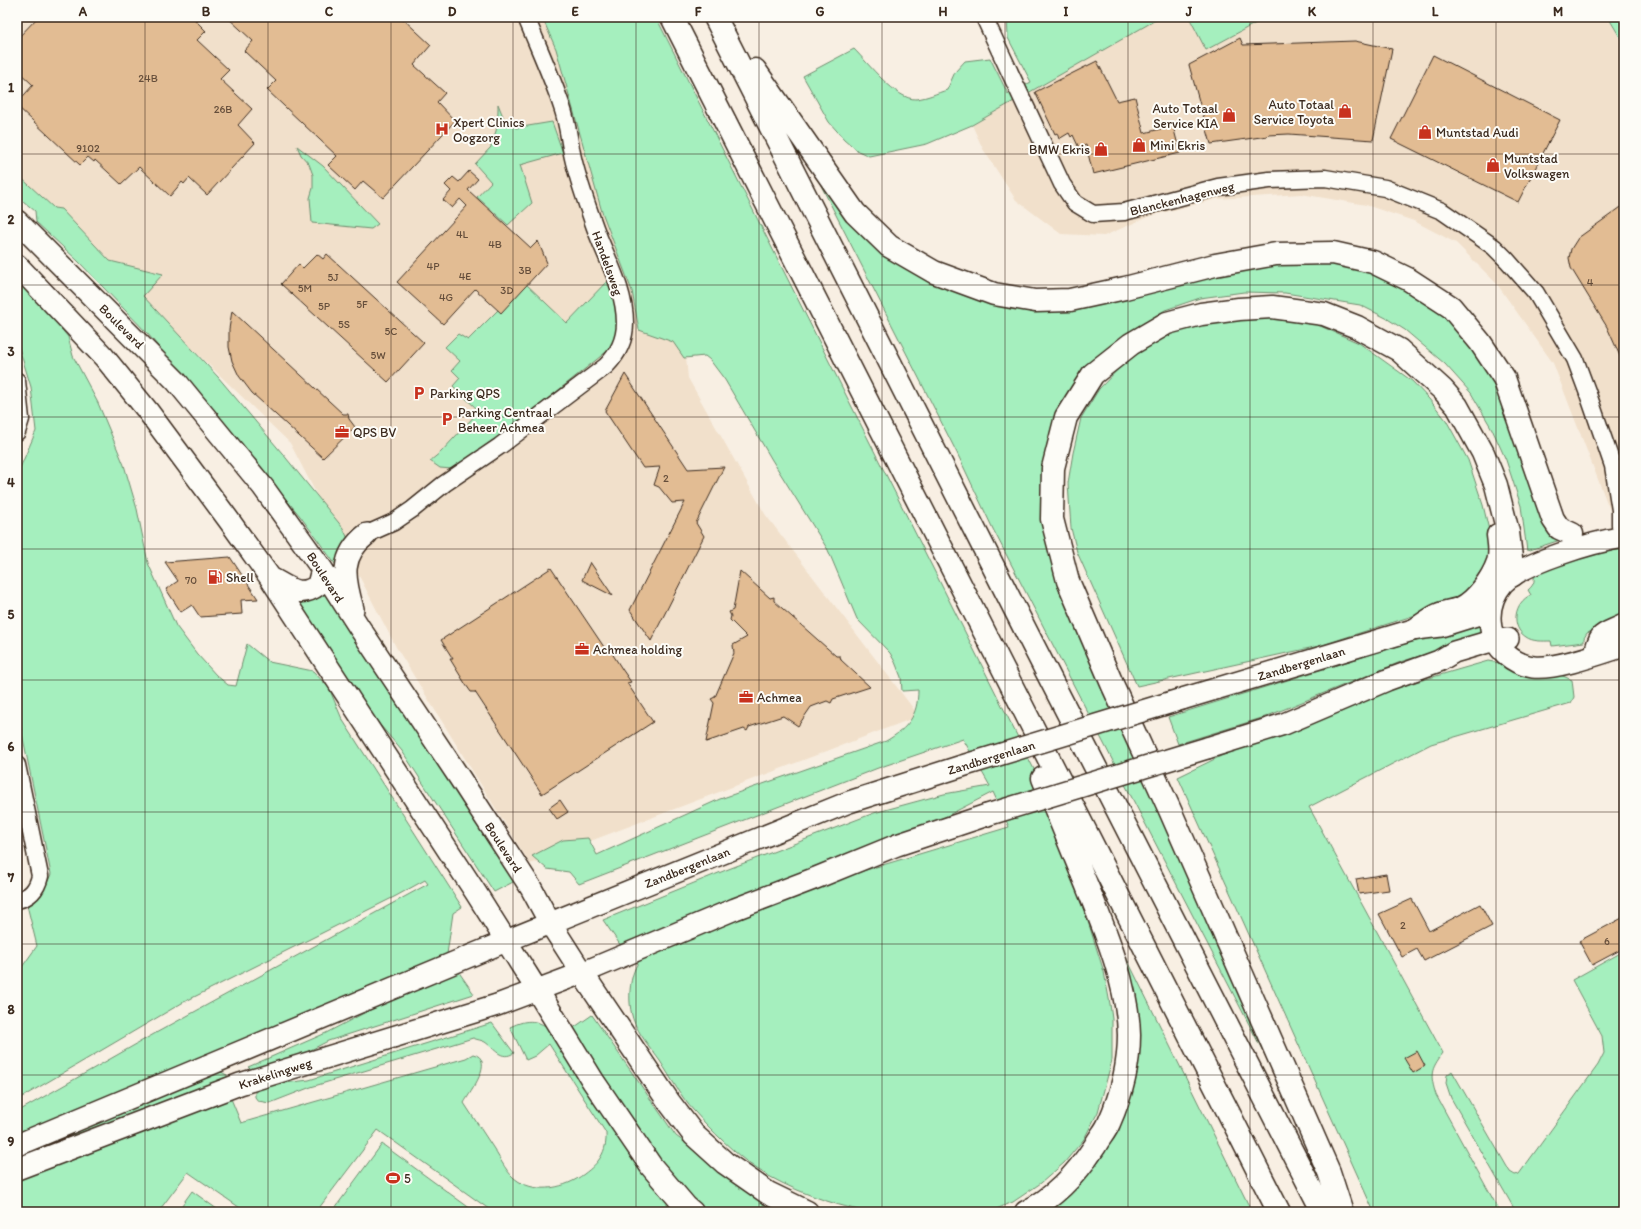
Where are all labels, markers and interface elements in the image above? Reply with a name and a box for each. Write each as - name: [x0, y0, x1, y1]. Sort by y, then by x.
- text: A: [78, 4, 88, 19]
- text: B: [202, 4, 211, 19]
- text: C: [325, 4, 334, 19]
- text: D: [448, 4, 457, 19]
- text: E: [571, 4, 579, 19]
- text: F: [695, 4, 702, 19]
- text: G: [816, 4, 825, 19]
- text: H: [939, 4, 948, 19]
- text: I: [1064, 4, 1069, 19]
- text: J: [1185, 4, 1193, 19]
- text: K: [1308, 4, 1317, 19]
- text: L: [1432, 4, 1439, 19]
- text: M: [1553, 4, 1563, 19]
- house number: 24B: [138, 72, 158, 85]
- text: 1: [8, 80, 14, 95]
- place label: Auto Totaal Service Toyota: [1254, 97, 1334, 127]
- place label: Auto Totaal Service KIA: [1153, 101, 1219, 131]
- house number: 26B: [214, 103, 232, 116]
- shop icon: Auto Totaal Service Toyota: [1337, 103, 1353, 119]
- shop icon: Auto Totaal Service KIA: [1221, 107, 1237, 123]
- place label: Xpert Clinics Oogzorg: [453, 115, 525, 145]
- hospital icon: Xpert Clinics Oogzorg: [434, 121, 450, 137]
- shop icon: Muntstad Audi: [1417, 124, 1433, 140]
- place label: Muntstad Audi: [1436, 125, 1519, 140]
- shop icon: Mini Ekris: [1131, 137, 1147, 153]
- place label: Mini Ekris: [1150, 138, 1205, 153]
- shop icon: BMW Ekris: [1093, 141, 1109, 157]
- house number: 9102: [76, 142, 100, 155]
- place label: BMW Ekris: [1029, 142, 1090, 157]
- place label: Muntstad Volkswagen: [1504, 151, 1570, 181]
- shop icon: Muntstad Volkswagen: [1485, 157, 1501, 173]
- street label: Blanckenhagenweg: [1128, 178, 1236, 219]
- text: 2: [8, 212, 15, 227]
- house number: 4L: [456, 228, 469, 241]
- street label: Handelsweg: [589, 229, 626, 298]
- house number: 4B: [488, 238, 502, 251]
- house number: 4P: [427, 260, 440, 273]
- house number: 3B: [518, 264, 532, 277]
- house number: 4E: [459, 270, 471, 283]
- house number: 5J: [327, 271, 339, 284]
- house number: 4: [1587, 276, 1594, 289]
- house number: 5M: [298, 282, 312, 295]
- house number: 3D: [500, 284, 514, 297]
- house number: 4G: [439, 291, 454, 304]
- house number: 5F: [356, 298, 368, 311]
- house number: 5P: [318, 300, 331, 313]
- street label: Boulevard: [96, 301, 147, 352]
- house number: 5S: [338, 318, 350, 331]
- house number: 5C: [385, 325, 397, 338]
- text: 3: [7, 344, 15, 359]
- house number: 5W: [370, 349, 386, 362]
- parking icon: Parking QPS: [411, 385, 427, 401]
- place label: Parking QPS: [430, 386, 500, 401]
- place label: Parking Centraal Beheer Achmea: [458, 405, 553, 435]
- parking icon: Parking Centraal Beheer Achmea: [439, 411, 455, 427]
- office icon: QPS BV: [334, 424, 350, 440]
- place label: QPS BV: [353, 425, 396, 440]
- house number: 2: [663, 472, 669, 485]
- text: 4: [7, 475, 15, 490]
- street label: Boulevard: [304, 549, 347, 605]
- fuel station icon: Shell: [207, 569, 223, 585]
- place label: Shell: [226, 570, 254, 585]
- house number: 70: [185, 574, 197, 587]
- text: 5: [8, 607, 15, 622]
- office icon: Achmea holding: [574, 641, 590, 657]
- place label: Achmea holding: [593, 642, 683, 657]
- street label: Zandbergenlaan: [1256, 643, 1347, 684]
- office icon: Achmea: [738, 689, 754, 705]
- place label: Achmea: [757, 690, 802, 705]
- street label: Zandbergenlaan: [946, 737, 1037, 778]
- text: 6: [8, 739, 15, 754]
- street label: Boulevard: [482, 819, 525, 875]
- street label: Zandbergenlaan: [642, 844, 732, 891]
- text: 7: [7, 870, 15, 885]
- house number: 2: [1400, 919, 1406, 932]
- house number: 6: [1604, 935, 1610, 948]
- text: 8: [7, 1002, 15, 1017]
- street label: Krakelingweg: [237, 1055, 314, 1092]
- text: 9: [8, 1134, 15, 1149]
- sports icon: 5: [385, 1170, 401, 1186]
- place label: 5: [404, 1171, 411, 1186]

